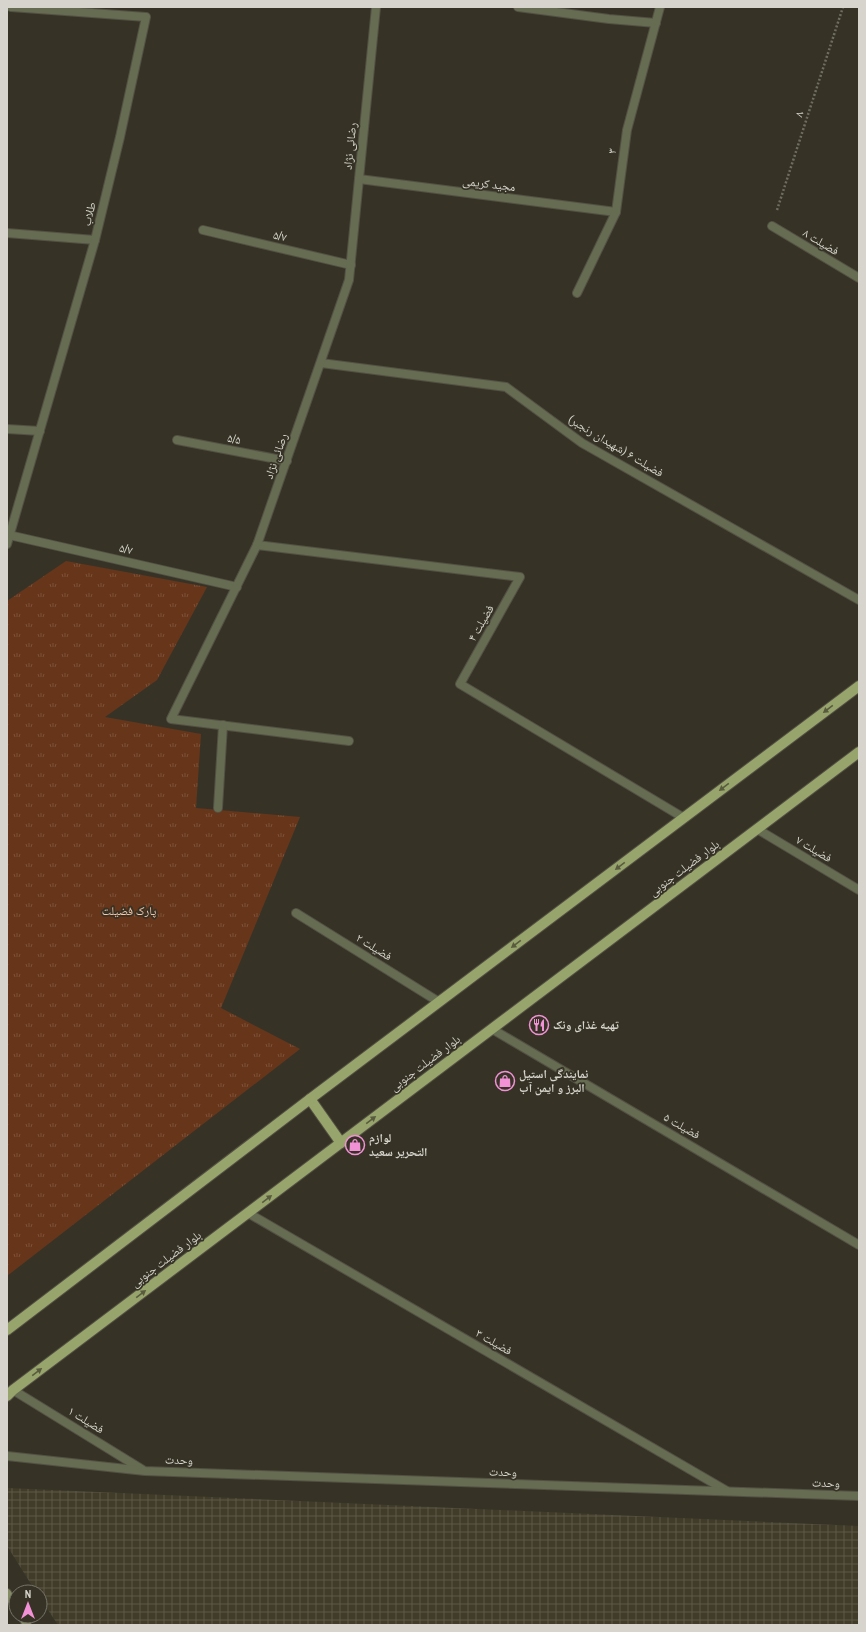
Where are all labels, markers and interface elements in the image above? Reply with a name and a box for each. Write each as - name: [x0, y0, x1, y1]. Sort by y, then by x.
- street label: ۸: [791, 108, 808, 119]
- street label: رضائی نژاد: [340, 121, 360, 170]
- street label: ۳: [604, 147, 620, 155]
- street label: مجید کریمی: [462, 173, 516, 195]
- street label: طلاب: [78, 200, 100, 228]
- street label: فضیلت ۸: [800, 225, 842, 259]
- street label: ۵/۷: [272, 227, 289, 245]
- street label: فضیلت ۶ (شهیدان رنجبر): [565, 411, 667, 481]
- street label: ۵/۵: [226, 430, 242, 448]
- street label: رضائی نژاد: [261, 431, 291, 481]
- street label: ۵/۷: [118, 540, 135, 558]
- street label: فضیلت ۴: [464, 602, 498, 644]
- one-way arrow: [822, 705, 833, 713]
- one-way arrow: [719, 783, 729, 791]
- street label: فضیلت ۷: [793, 832, 835, 866]
- street label: بلوار فضیلت جنوبی: [645, 836, 723, 900]
- one-way arrow: [615, 861, 626, 870]
- park label: پارک فضیلت: [102, 903, 157, 919]
- street label: فضیلت ۲: [353, 930, 395, 964]
- one-way arrow: [511, 940, 522, 948]
- restaurant icon: تهیه غذای ونک: [528, 1014, 550, 1036]
- place label: تهیه غذای ونک: [553, 1017, 620, 1033]
- street label: بلوار فضیلت جنوبی: [386, 1031, 464, 1095]
- place label: نمایندگی استيل البرز و ایمن آب: [519, 1066, 588, 1096]
- shop icon: نمایندگی استيل البرز و ایمن آب: [494, 1070, 516, 1092]
- street label: فضیلت ۵: [661, 1109, 703, 1143]
- one-way arrow: [366, 1117, 376, 1125]
- place label: لوازم التحریر سعید: [369, 1130, 427, 1160]
- shop icon: لوازم التحریر سعید: [344, 1134, 366, 1156]
- one-way arrow: [262, 1195, 273, 1203]
- street label: بلوار فضیلت جنوبی: [127, 1227, 205, 1291]
- one-way arrow: [136, 1290, 147, 1298]
- street label: فضیلت ۳: [473, 1325, 515, 1359]
- one-way arrow: [32, 1368, 43, 1376]
- street label: فضیلت ۱: [65, 1403, 107, 1437]
- street label: وحدت: [165, 1452, 193, 1468]
- street label: وحدت: [489, 1464, 517, 1480]
- street label: وحدت: [812, 1475, 840, 1491]
- north arrow: [8, 1584, 48, 1624]
- text: N: [25, 1587, 31, 1601]

